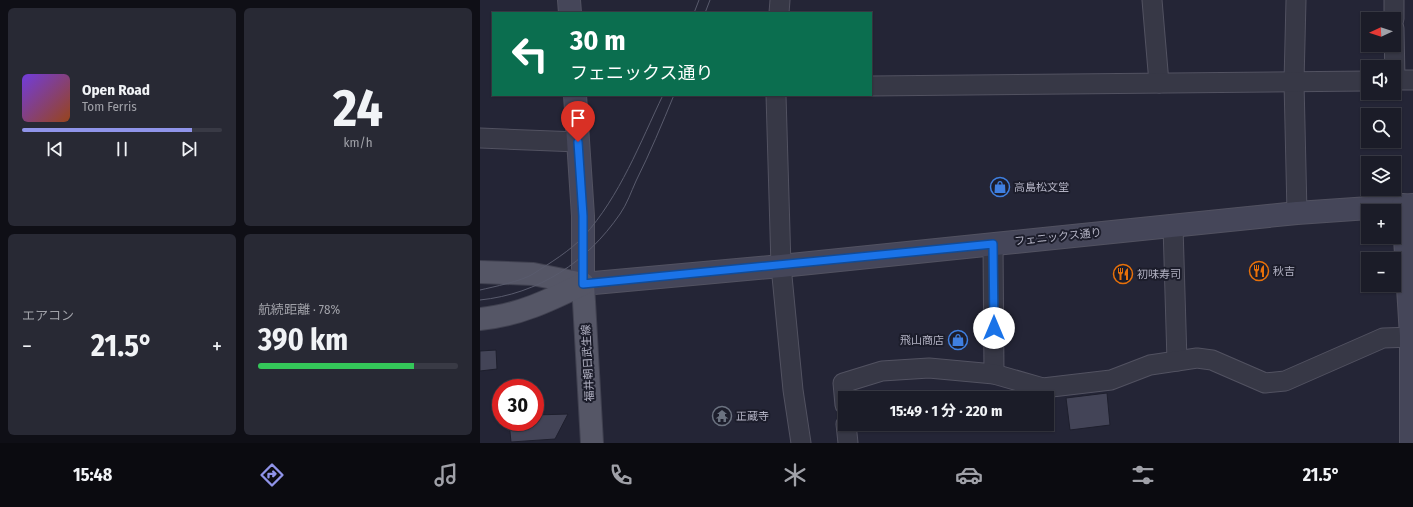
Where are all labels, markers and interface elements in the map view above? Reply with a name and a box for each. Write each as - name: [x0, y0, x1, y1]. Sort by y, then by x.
- north arrow: [1361, 12, 1401, 52]
- map controls: [1361, 12, 1401, 292]
- text: 30 m: [570, 24, 626, 57]
- icon: left: [504, 28, 556, 80]
- button: sound: [1361, 60, 1401, 100]
- text: フェニックス通り: [570, 62, 713, 84]
- text: 24: [333, 77, 383, 140]
- text: Open Road: [82, 81, 150, 99]
- text: Tom Ferris: [82, 99, 137, 114]
- pin: [561, 101, 595, 142]
- icon: arrive: [567, 107, 589, 129]
- button: search: [1361, 108, 1401, 148]
- text: km/h: [344, 135, 373, 150]
- icon: previous: [44, 138, 66, 160]
- icon: pause: [111, 138, 133, 160]
- icon: next: [178, 138, 200, 160]
- button: layers: [1361, 156, 1401, 196]
- shop icon: 高島松文堂: [989, 176, 1011, 198]
- place label: 高島松文堂: [1014, 181, 1069, 194]
- button: +: [1361, 204, 1401, 244]
- street label: フェニックス通り: [1014, 226, 1102, 248]
- button: −: [1361, 252, 1401, 292]
- restaurant icon: 秋吉: [1248, 260, 1270, 282]
- restaurant icon: 初味寿司: [1112, 263, 1134, 285]
- place label: 秋吉: [1273, 265, 1295, 278]
- place label: 初味寿司: [1137, 268, 1181, 281]
- text: 航続距離 · 78%: [258, 302, 340, 317]
- position arrow: [973, 307, 1015, 349]
- text: エアコン: [22, 308, 74, 323]
- text: 390 km: [258, 322, 348, 358]
- street label: 福井朝日武生線: [579, 324, 597, 402]
- text: 21.5°: [91, 328, 153, 364]
- shop icon: 飛山商店: [947, 329, 969, 351]
- text: −: [22, 333, 32, 360]
- text: +: [212, 333, 222, 360]
- place label: 飛山商店: [900, 334, 944, 347]
- speed limit sign: 30: [492, 379, 544, 431]
- text: 15:49 · 1 分 · 220 m: [890, 402, 1002, 420]
- temple icon: 正蔵寺: [711, 405, 733, 427]
- place label: 正蔵寺: [736, 410, 769, 423]
- icon: directions: [258, 461, 286, 489]
- icon: music: [432, 461, 460, 489]
- icon: phone: [607, 461, 635, 489]
- icon: climate: [781, 461, 809, 489]
- icon: car: [955, 461, 983, 489]
- icon: filters: [1129, 461, 1157, 489]
- text: 15:48: [73, 464, 112, 486]
- text: 21.5°: [1303, 464, 1340, 486]

